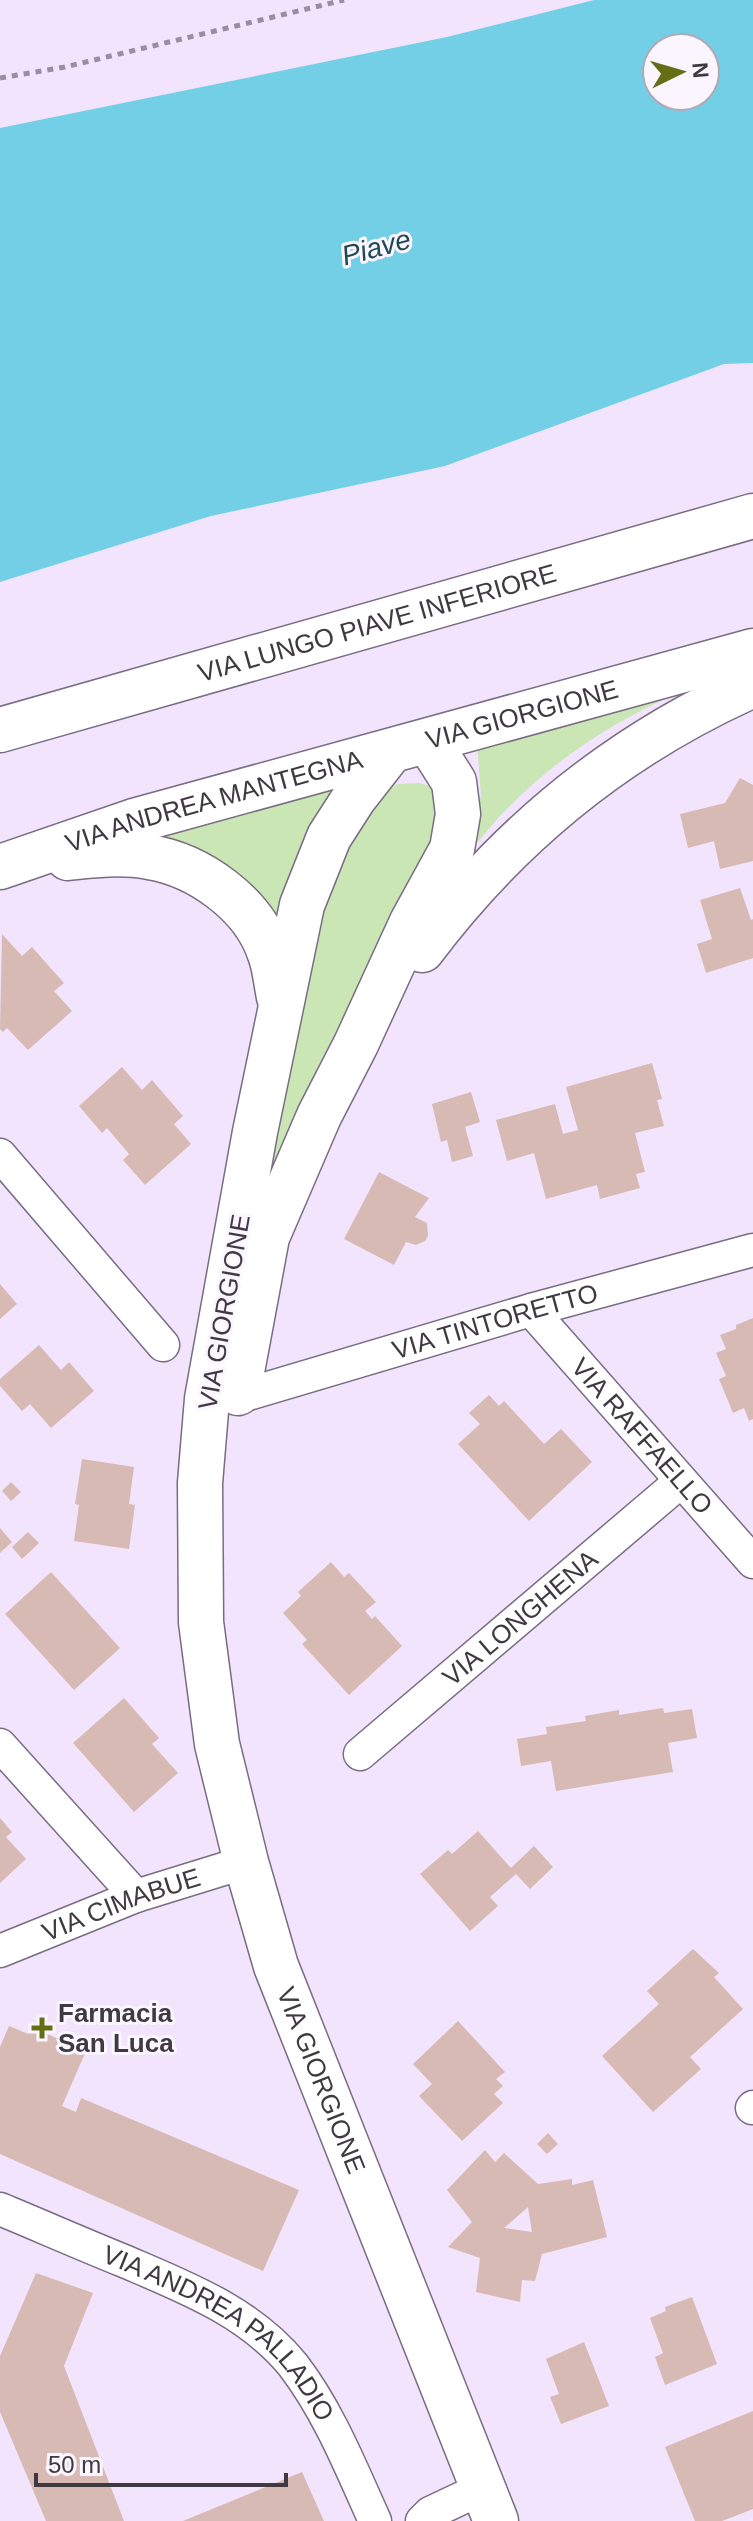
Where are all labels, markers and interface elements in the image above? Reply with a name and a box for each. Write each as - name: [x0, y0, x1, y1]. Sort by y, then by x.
- north arrow: [641, 32, 721, 112]
- text: N: [687, 61, 714, 79]
- water label: Piave: [338, 223, 414, 272]
- street label: VIA LUNGO PIAVE INFERIORE: [195, 558, 560, 688]
- street label: VIA GIORGIONE: [422, 674, 621, 755]
- street label: VIA ANDREA MANTEGNA: [61, 744, 366, 858]
- street label: VIA GIORGIONE: [192, 1212, 256, 1412]
- street label: VIA TINTORETTO: [389, 1278, 601, 1365]
- street label: VIA RAFFAELLO: [565, 1352, 719, 1520]
- street label: VIA LONGHENA: [436, 1543, 604, 1692]
- street label: VIA CIMABUE: [38, 1862, 204, 1947]
- street label: VIA GIORGIONE: [271, 1983, 372, 2178]
- place label: Farmacia San Luca: [58, 1998, 174, 2058]
- marker: Farmacia San Luca: [33, 2019, 51, 2037]
- street label: VIA ANDREA PALLADIO: [98, 2239, 340, 2426]
- scale bar: [36, 2437, 286, 2487]
- text: 50 m: [48, 2451, 101, 2478]

